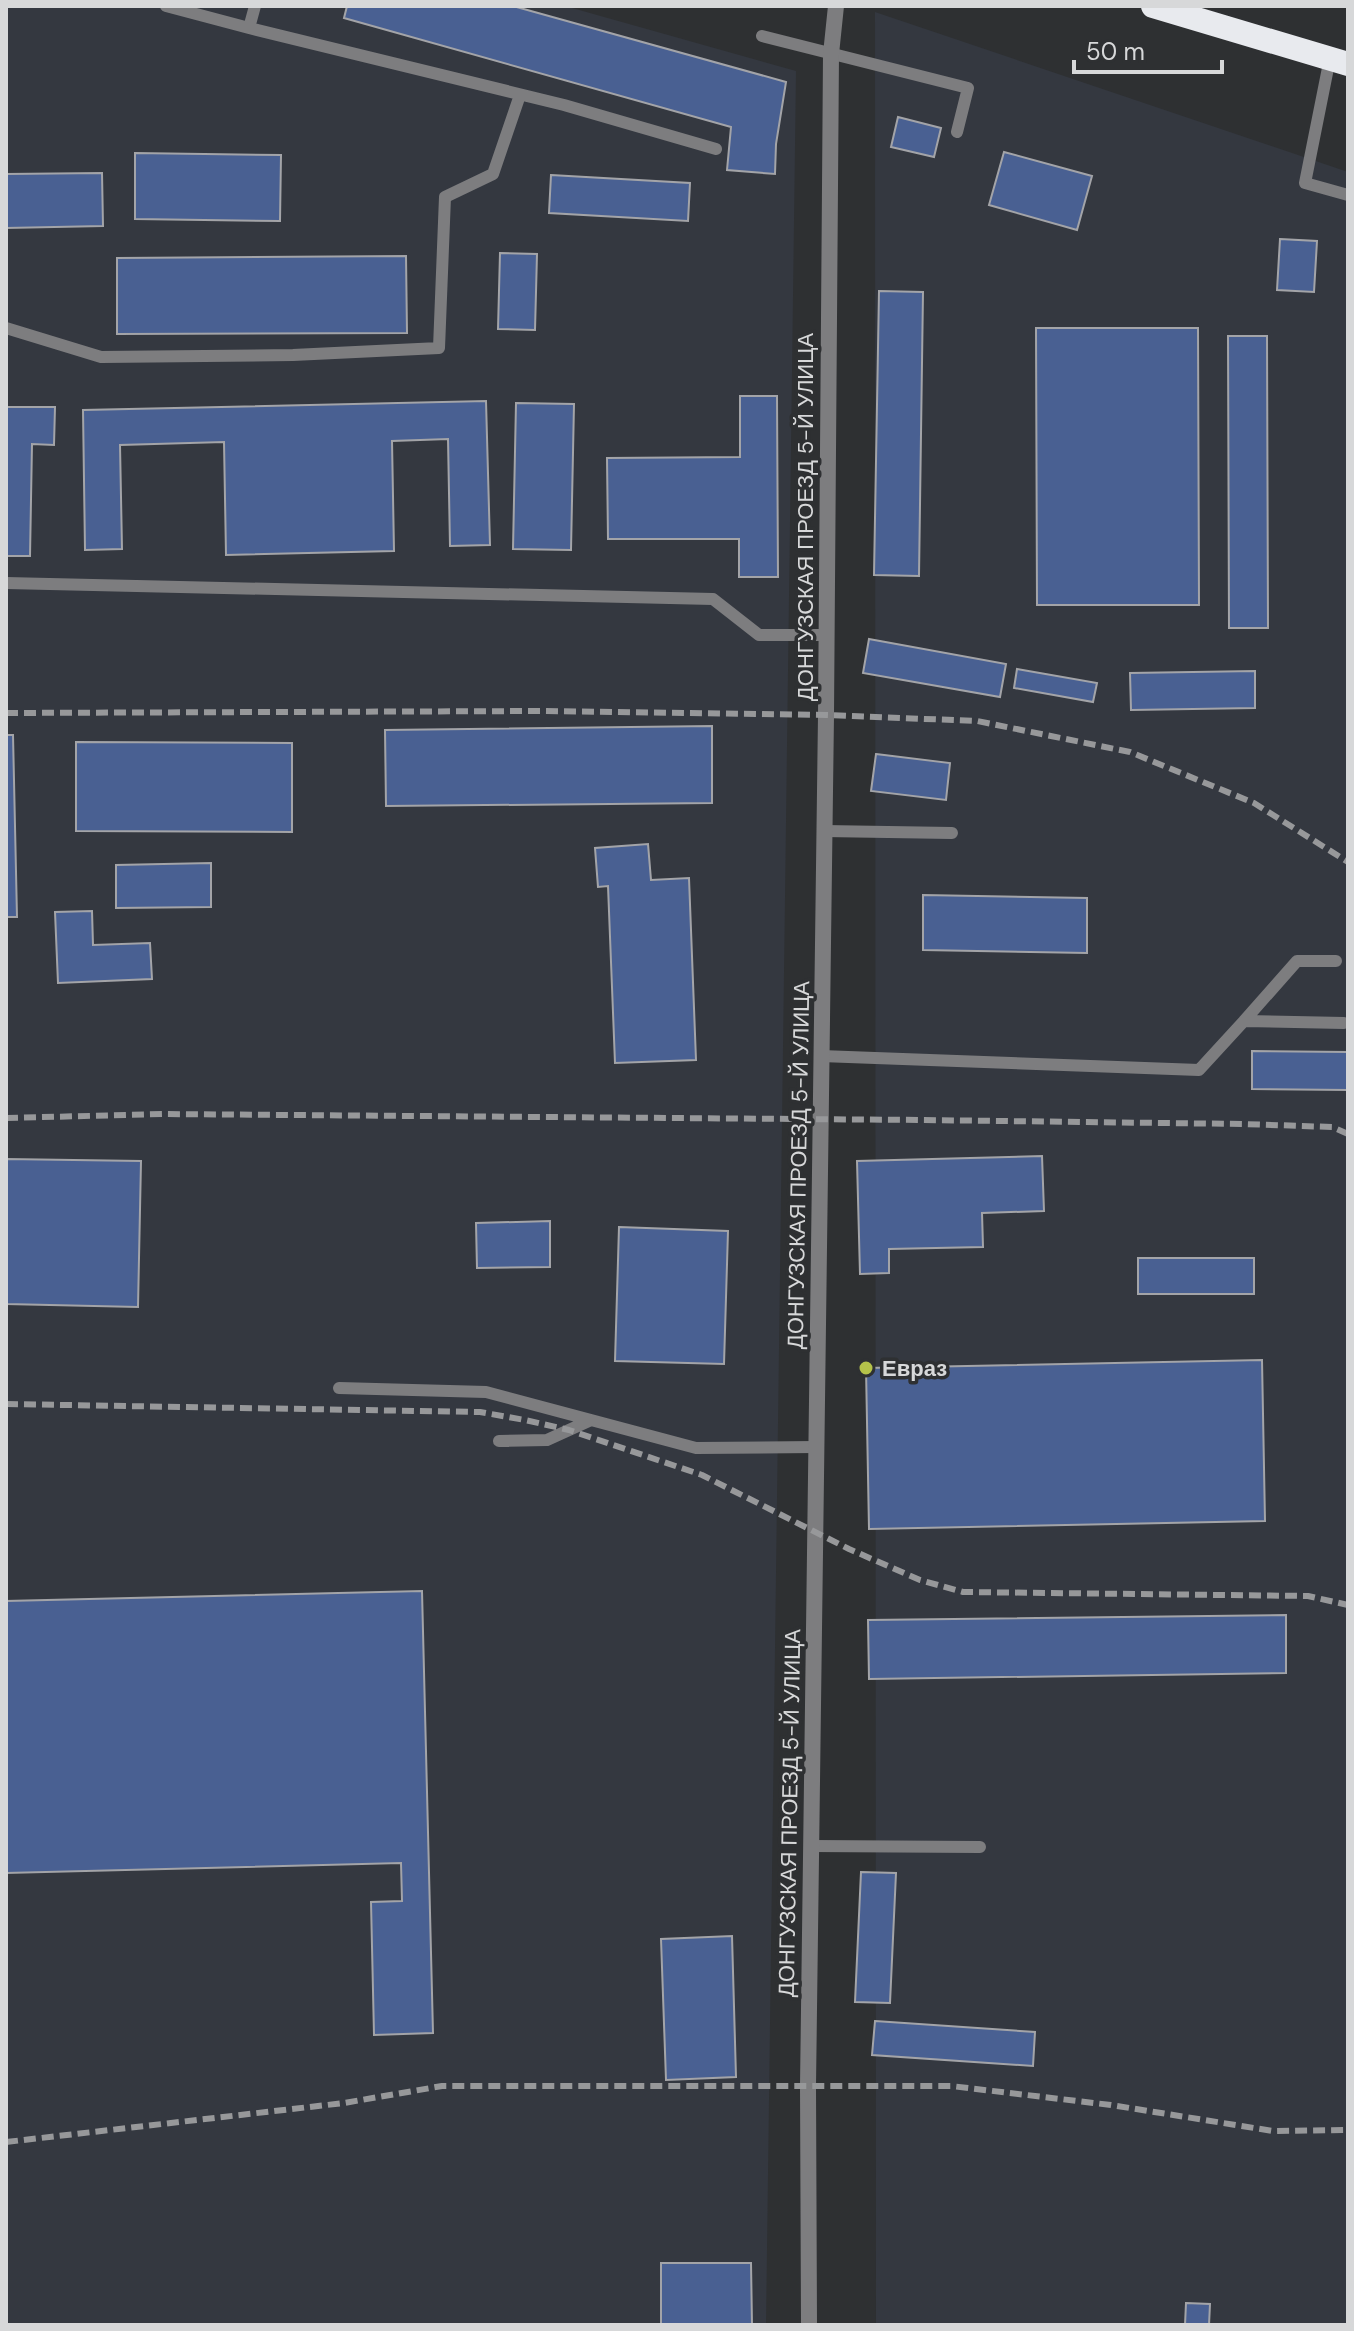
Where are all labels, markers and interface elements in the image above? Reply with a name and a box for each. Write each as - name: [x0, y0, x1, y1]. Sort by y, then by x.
- scale bar: [1074, 24, 1222, 74]
- text: 50 m: [1086, 36, 1145, 67]
- street label: ДОНГУЗСКАЯ ПРОЕЗД 5-Й УЛИЦА: [791, 333, 820, 701]
- street label: ДОНГУЗСКАЯ ПРОЕЗД 5-Й УЛИЦА: [781, 980, 816, 1349]
- place label: Евраз: [882, 1354, 947, 1383]
- marker: Евраз: [857, 1359, 875, 1377]
- street label: ДОНГУЗСКАЯ ПРОЕЗД 5-Й УЛИЦА: [772, 1628, 807, 1997]

